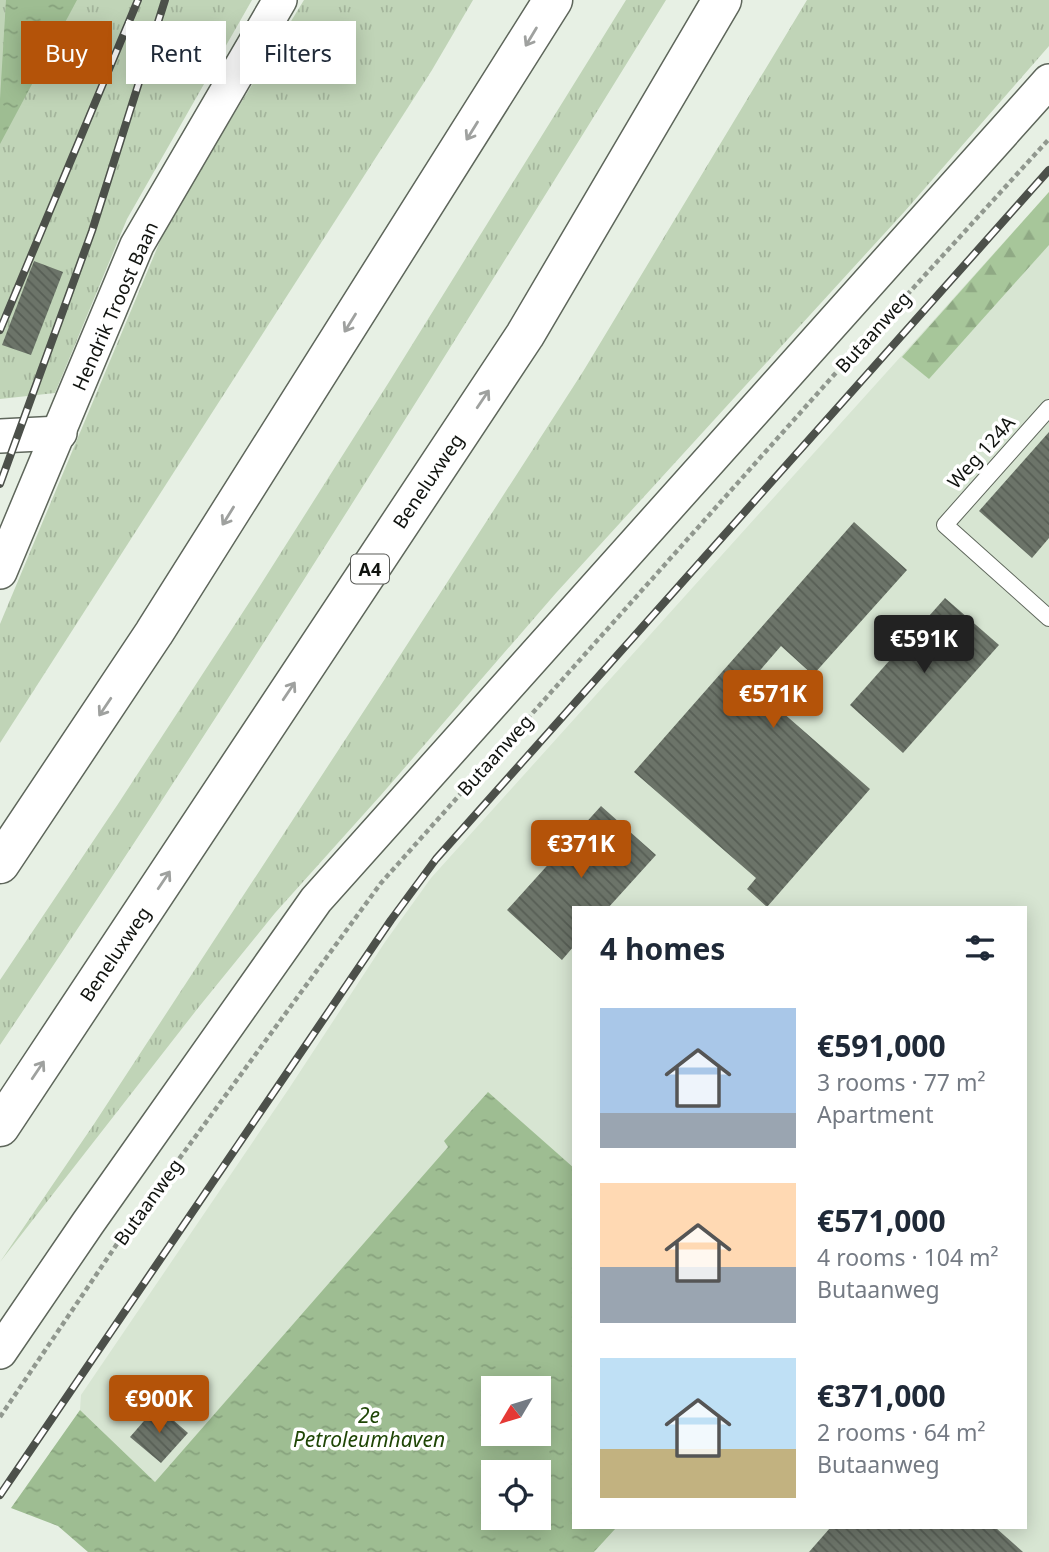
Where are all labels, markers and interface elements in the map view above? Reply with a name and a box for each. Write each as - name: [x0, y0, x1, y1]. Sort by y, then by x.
- chip: Buy: [21, 21, 112, 84]
- chip: Rent: [126, 21, 226, 84]
- chip: Filters: [240, 21, 356, 84]
- one-way arrow: [523, 26, 537, 46]
- one-way arrow: [464, 121, 478, 141]
- street label: Hendrik Troost Baan: [66, 217, 164, 395]
- street label: Butaanweg: [829, 286, 917, 378]
- one-way arrow: [342, 313, 356, 333]
- one-way arrow: [476, 390, 490, 409]
- street label: Weg 124A: [941, 409, 1021, 494]
- street label: Beneluxweg: [387, 428, 469, 534]
- one-way arrow: [221, 505, 235, 525]
- road number: A4: [351, 554, 389, 584]
- pin: €591K: [875, 616, 973, 675]
- text: €591K: [890, 622, 958, 654]
- pin: €571K: [724, 670, 822, 730]
- text: €571K: [739, 677, 807, 709]
- one-way arrow: [282, 682, 297, 701]
- one-way arrow: [98, 696, 112, 716]
- street label: Butaanweg: [451, 709, 539, 801]
- pin: €371K: [532, 820, 630, 880]
- text: €371K: [547, 827, 615, 859]
- one-way arrow: [157, 871, 171, 891]
- street label: Beneluxweg: [74, 901, 156, 1007]
- text: 4 homes: [600, 928, 725, 969]
- icon: filters: [961, 929, 999, 967]
- text: €591,000: [817, 1025, 946, 1066]
- icon: home: [656, 1036, 740, 1120]
- one-way arrow: [31, 1061, 45, 1080]
- text: 3 rooms · 77 m²: [817, 1066, 986, 1098]
- text: Apartment: [817, 1098, 934, 1130]
- street label: Butaanweg: [108, 1153, 188, 1251]
- text: €571,000: [817, 1200, 946, 1241]
- icon: home: [656, 1211, 740, 1295]
- text: 4 rooms · 104 m²: [817, 1241, 999, 1273]
- text: Butaanweg: [817, 1273, 940, 1305]
- text: €371,000: [817, 1375, 946, 1416]
- pin: €900K: [110, 1376, 208, 1435]
- north arrow: [481, 1376, 551, 1446]
- map controls: [481, 1376, 551, 1530]
- text: €900K: [125, 1382, 193, 1414]
- icon: home: [656, 1386, 740, 1470]
- water label: 2e Petroleumhaven: [293, 1401, 445, 1453]
- text: 2 rooms · 64 m²: [817, 1416, 986, 1448]
- text: Butaanweg: [817, 1448, 940, 1480]
- button: locate: [481, 1460, 551, 1530]

